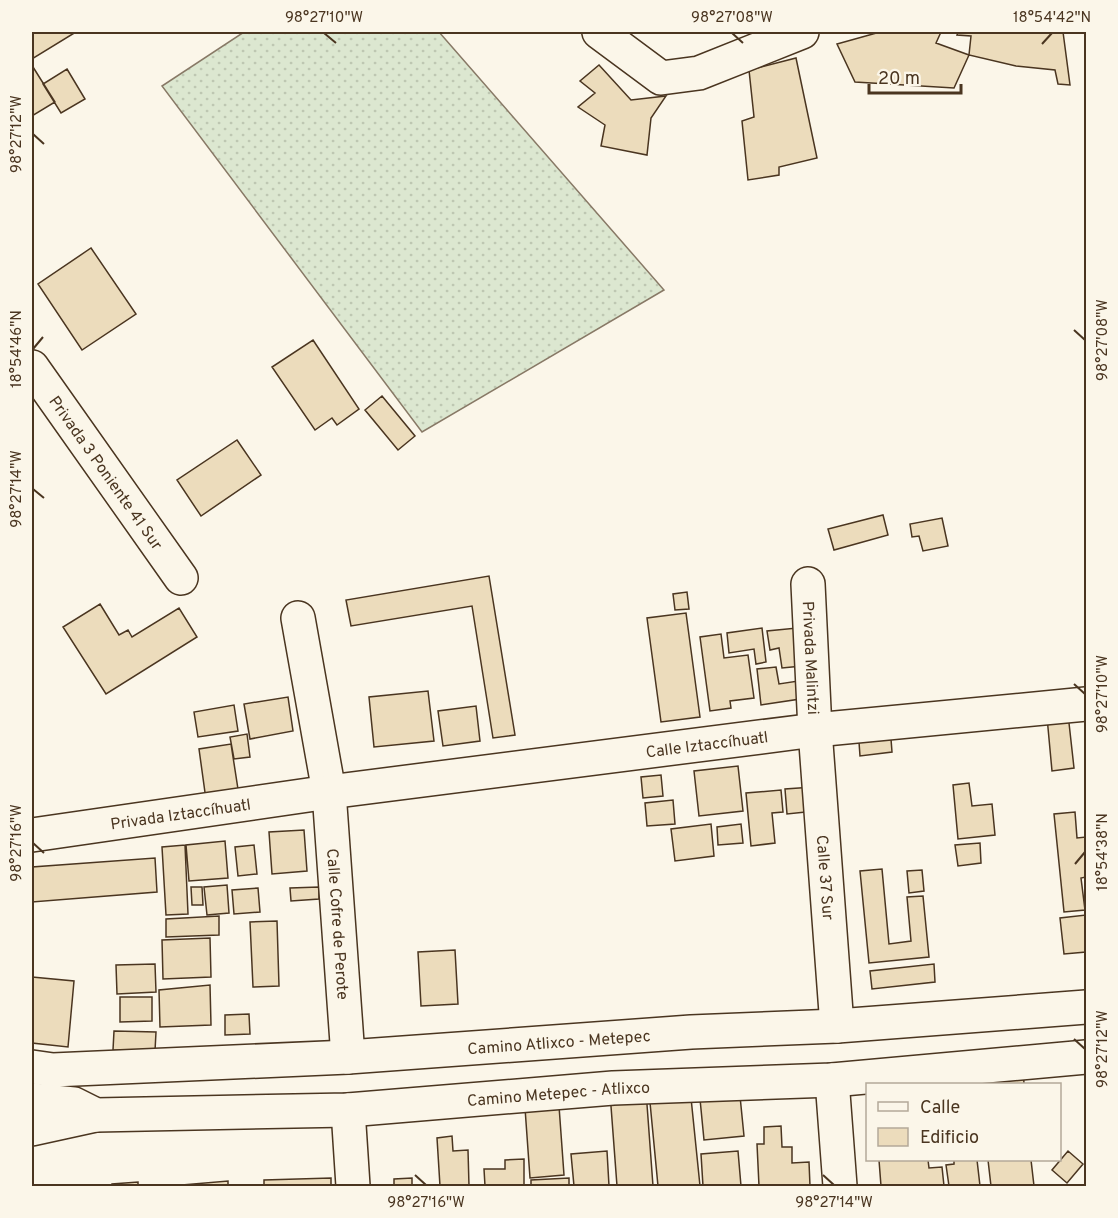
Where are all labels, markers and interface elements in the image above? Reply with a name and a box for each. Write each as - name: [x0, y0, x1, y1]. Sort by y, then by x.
- text: 98°27'10"W: [285, 9, 363, 28]
- text: 98°27'08"W: [691, 9, 773, 28]
- text: 18°54'42"N: [1013, 9, 1091, 28]
- scale bar: [869, 57, 960, 95]
- text: 20 m: [878, 68, 920, 91]
- text: 98°27'12"W: [8, 95, 27, 173]
- text: 98°27'08"W: [1094, 299, 1113, 381]
- text: 18°54'46"N: [8, 310, 27, 388]
- street label: Privada 3 Poniente 41 Sur: [44, 393, 166, 554]
- text: 98°27'14"W: [8, 450, 27, 528]
- street label: Privada Malintzi: [797, 601, 822, 715]
- text: 98°27'10"W: [1094, 655, 1113, 733]
- street label: Calle Iztaccíhuatl: [645, 728, 769, 763]
- street label: Privada Iztaccíhuatl: [109, 795, 252, 836]
- text: 98°27'16"W: [8, 804, 27, 882]
- text: 18°54'38"N: [1094, 813, 1113, 891]
- street label: Calle 37 Sur: [811, 834, 837, 921]
- street label: Calle Cofre de Perote: [321, 848, 352, 1000]
- text: 98°27'12"W: [1094, 1010, 1113, 1088]
- street label: Camino Atlixco - Metepec: [467, 1027, 651, 1060]
- street label: Camino Metepec - Atlixco: [466, 1079, 651, 1112]
- legend: [866, 1083, 1061, 1161]
- text: Calle: [920, 1097, 960, 1120]
- text: Edificio: [920, 1127, 979, 1150]
- text: 98°27'16"W: [387, 1194, 465, 1213]
- text: 98°27'14"W: [795, 1194, 873, 1213]

